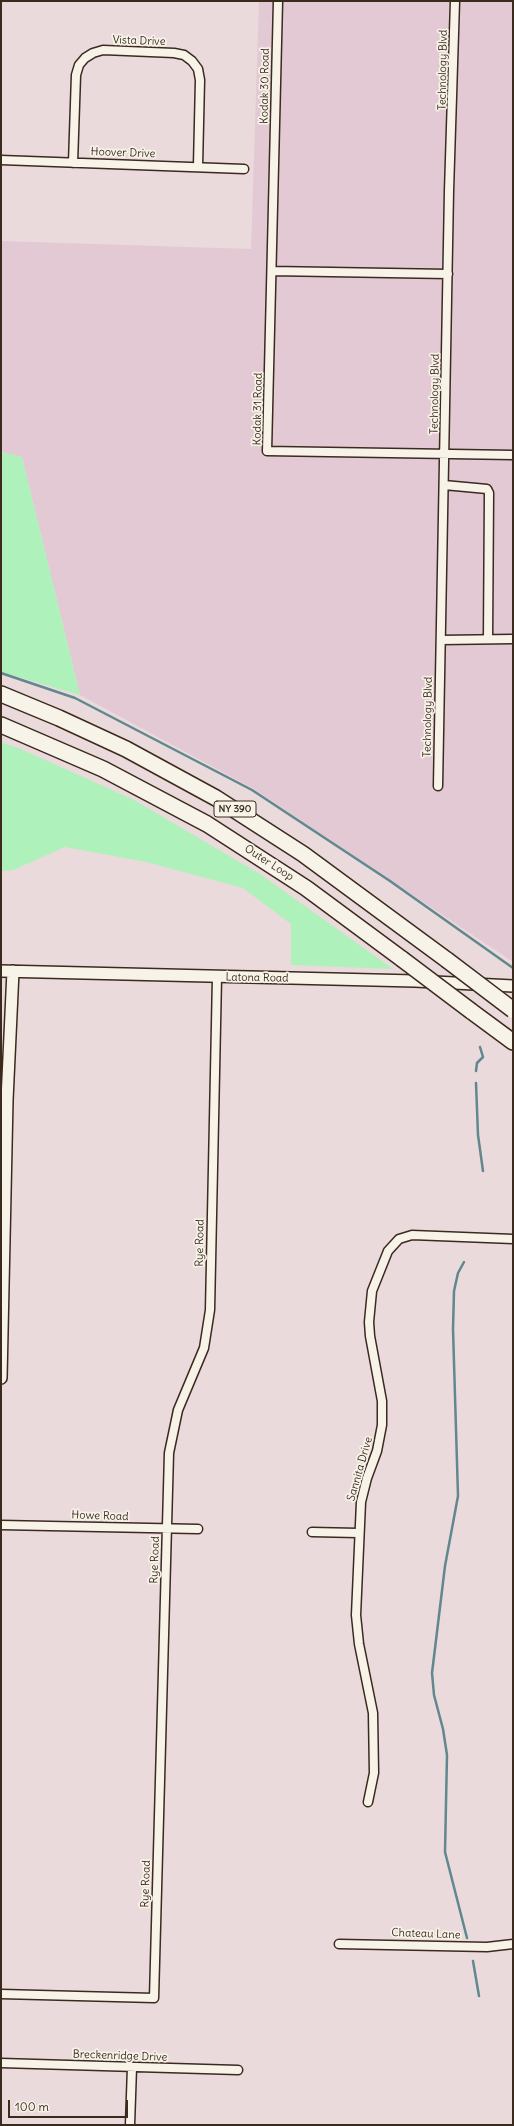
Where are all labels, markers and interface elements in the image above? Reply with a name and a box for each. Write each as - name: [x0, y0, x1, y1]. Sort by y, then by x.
- street label: Technology Blvd: [436, 30, 450, 110]
- street label: Vista Drive: [112, 33, 166, 49]
- street label: Kodak 30 Road: [258, 48, 272, 124]
- street label: Hoover Drive: [90, 145, 156, 161]
- street label: Technology Blvd: [428, 354, 442, 434]
- street label: Kodak 31 Road: [251, 373, 265, 445]
- street label: Technology Blvd: [421, 677, 435, 757]
- road number: NY 390: [214, 801, 256, 817]
- street label: Outer Loop: [242, 842, 296, 884]
- street label: Latona Road: [225, 971, 289, 985]
- street label: Rye Road: [193, 1219, 207, 1267]
- street label: Sannita Drive: [345, 1435, 375, 1503]
- street label: Howe Road: [71, 1508, 129, 1524]
- street label: Rye Road: [148, 1536, 162, 1584]
- street label: Rye Road: [139, 1860, 153, 1908]
- street label: Chateau Lane: [391, 1926, 461, 1942]
- street label: Breckenridge Drive: [72, 2048, 168, 2064]
- scale bar: [10, 2092, 130, 2118]
- text: 100 m: [15, 2099, 49, 2114]

